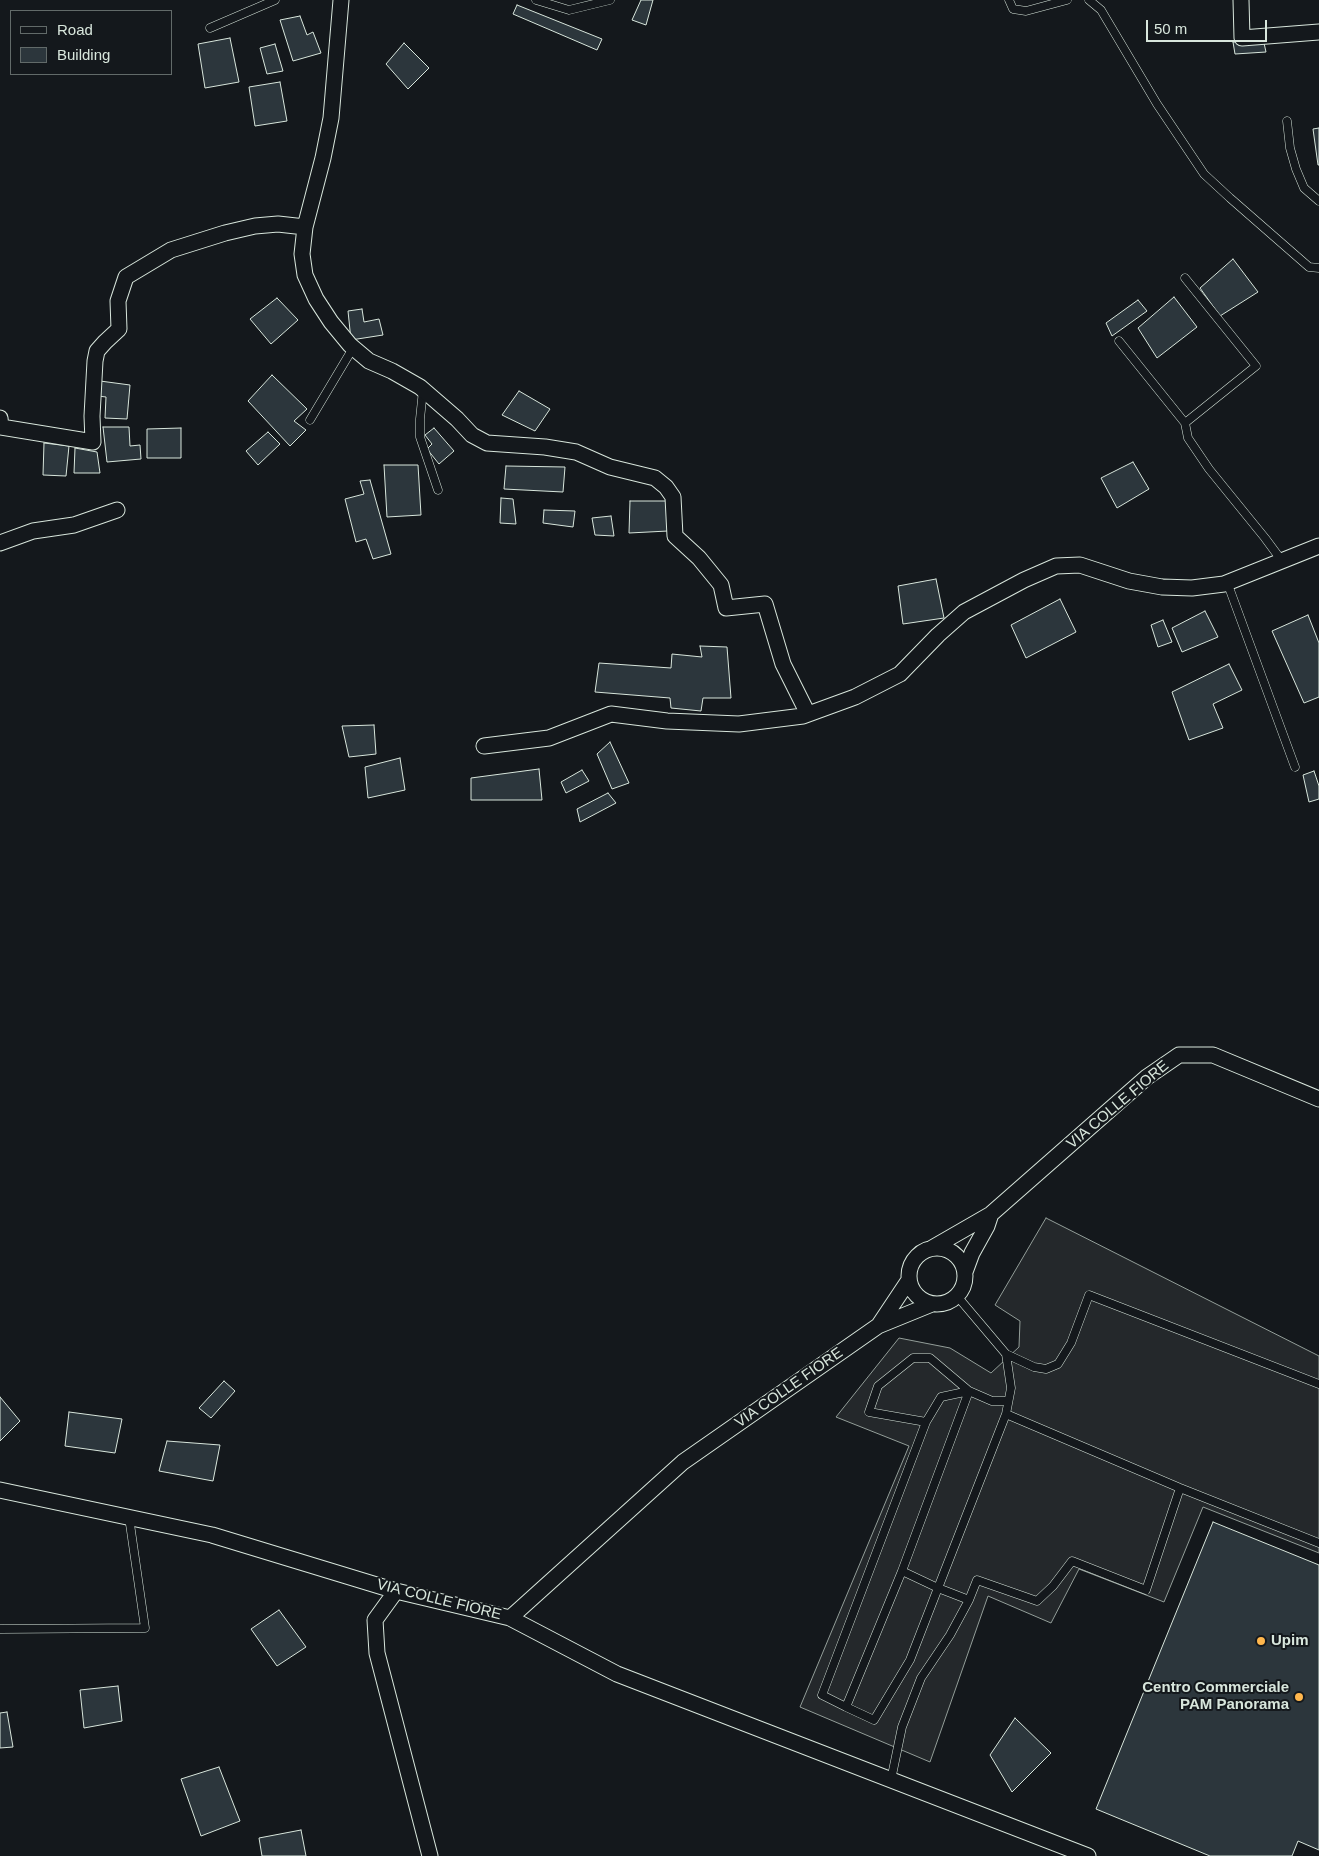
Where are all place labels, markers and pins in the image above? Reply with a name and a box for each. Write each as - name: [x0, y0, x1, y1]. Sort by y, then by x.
- place label: Upim: [1271, 1632, 1308, 1650]
- marker: Upim: [1255, 1635, 1267, 1647]
- place label: Centro Commerciale PAM Panorama: [1142, 1679, 1289, 1714]
- marker: Centro Commerciale PAM Panorama: [1293, 1691, 1305, 1703]

